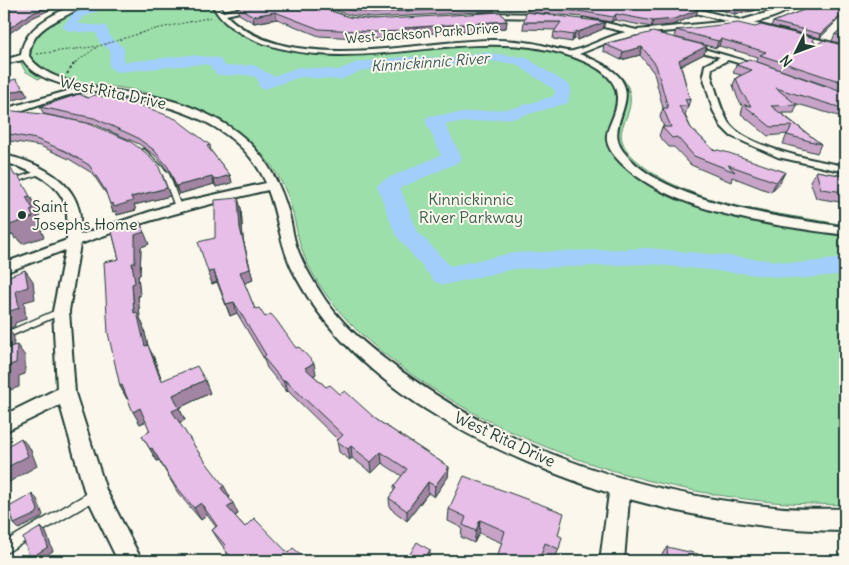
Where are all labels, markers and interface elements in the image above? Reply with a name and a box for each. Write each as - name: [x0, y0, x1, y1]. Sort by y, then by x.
- street label: West Jackson Park Drive: [344, 19, 500, 47]
- north arrow: [772, 28, 822, 78]
- water label: Kinnickinnic River: [370, 48, 492, 76]
- text: N: [776, 51, 796, 70]
- street label: West Rita Drive: [58, 71, 168, 113]
- park label: Kinnickinnic River Parkway: [419, 189, 523, 227]
- place label: Saint Josephs Home: [32, 196, 138, 234]
- marker: Saint Josephs Home: [16, 209, 28, 221]
- street label: West Rita Drive: [451, 407, 559, 471]

